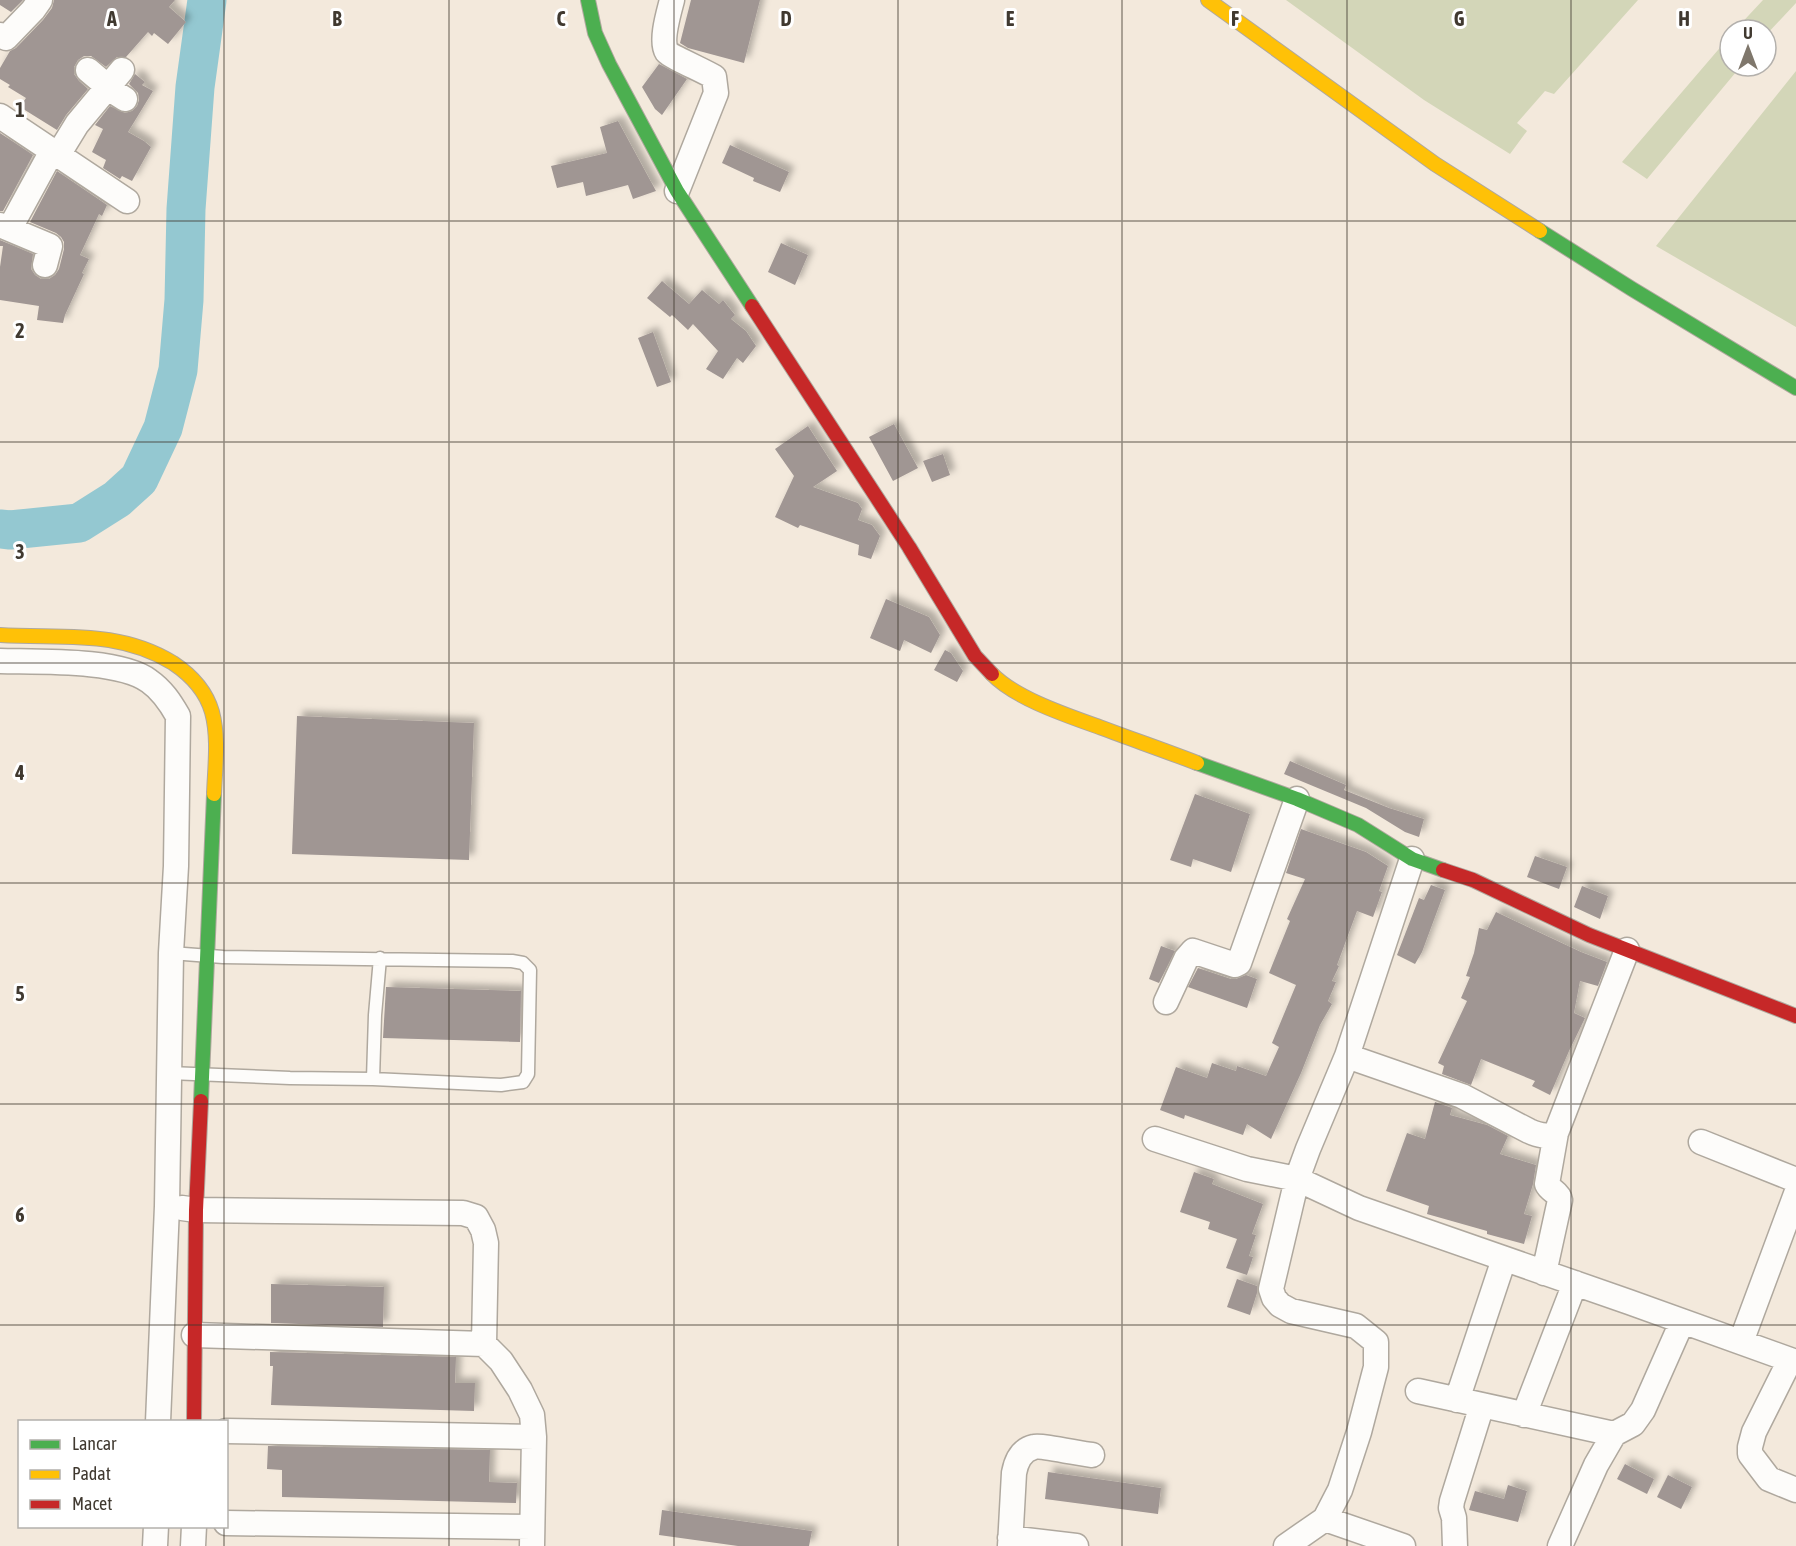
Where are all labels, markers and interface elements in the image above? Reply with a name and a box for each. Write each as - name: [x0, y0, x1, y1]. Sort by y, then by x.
- text: A: [106, 7, 117, 30]
- text: B: [332, 7, 342, 30]
- text: C: [557, 7, 566, 30]
- text: D: [780, 7, 792, 30]
- text: E: [1006, 7, 1015, 30]
- text: F: [1231, 7, 1239, 30]
- text: G: [1454, 7, 1465, 30]
- text: H: [1678, 7, 1690, 30]
- north arrow: [1718, 18, 1778, 78]
- text: U: [1743, 24, 1753, 42]
- text: 1: [15, 98, 25, 121]
- text: 2: [15, 319, 25, 342]
- text: 3: [15, 540, 25, 563]
- text: 4: [14, 761, 25, 784]
- text: 5: [15, 982, 25, 1005]
- text: 6: [15, 1203, 25, 1226]
- legend: [18, 1420, 228, 1528]
- text: Lancar: [72, 1433, 117, 1454]
- text: Padat: [72, 1463, 111, 1484]
- text: Macet: [72, 1493, 112, 1514]

